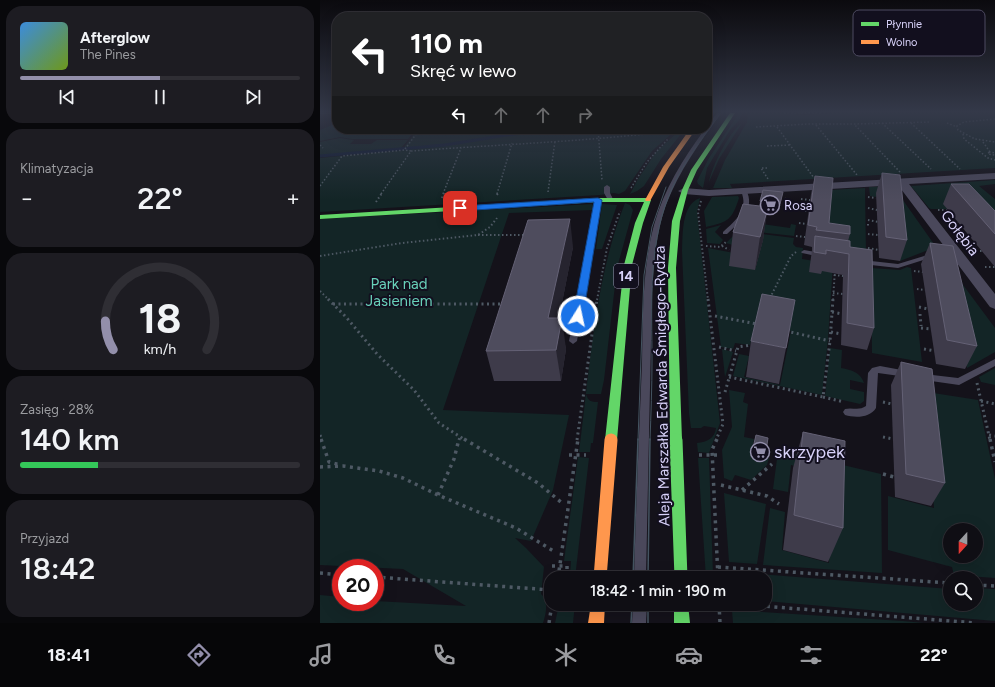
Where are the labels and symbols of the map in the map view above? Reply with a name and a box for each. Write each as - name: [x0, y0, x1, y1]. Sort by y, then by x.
- legend: [853, 10, 985, 56]
- text: Płynnie: [886, 18, 922, 31]
- text: Wolno: [886, 36, 917, 49]
- pin: [443, 191, 477, 225]
- supermarket icon: Rosa: [759, 194, 781, 216]
- place label: Rosa: [784, 198, 812, 213]
- street label: Gołębia: [937, 207, 983, 259]
- street label: Aleja Marszałka Edwarda Śmigłego-Rydza: [651, 246, 673, 526]
- road number: 14: [614, 264, 638, 288]
- park label: Park nad Jasieniem: [366, 275, 432, 310]
- position arrow: [557, 295, 599, 337]
- supermarket icon: skrzypek: [749, 441, 771, 463]
- place label: skrzypek: [774, 441, 845, 463]
- north arrow: [943, 523, 983, 563]
- speed limit sign: 20: [332, 559, 384, 611]

